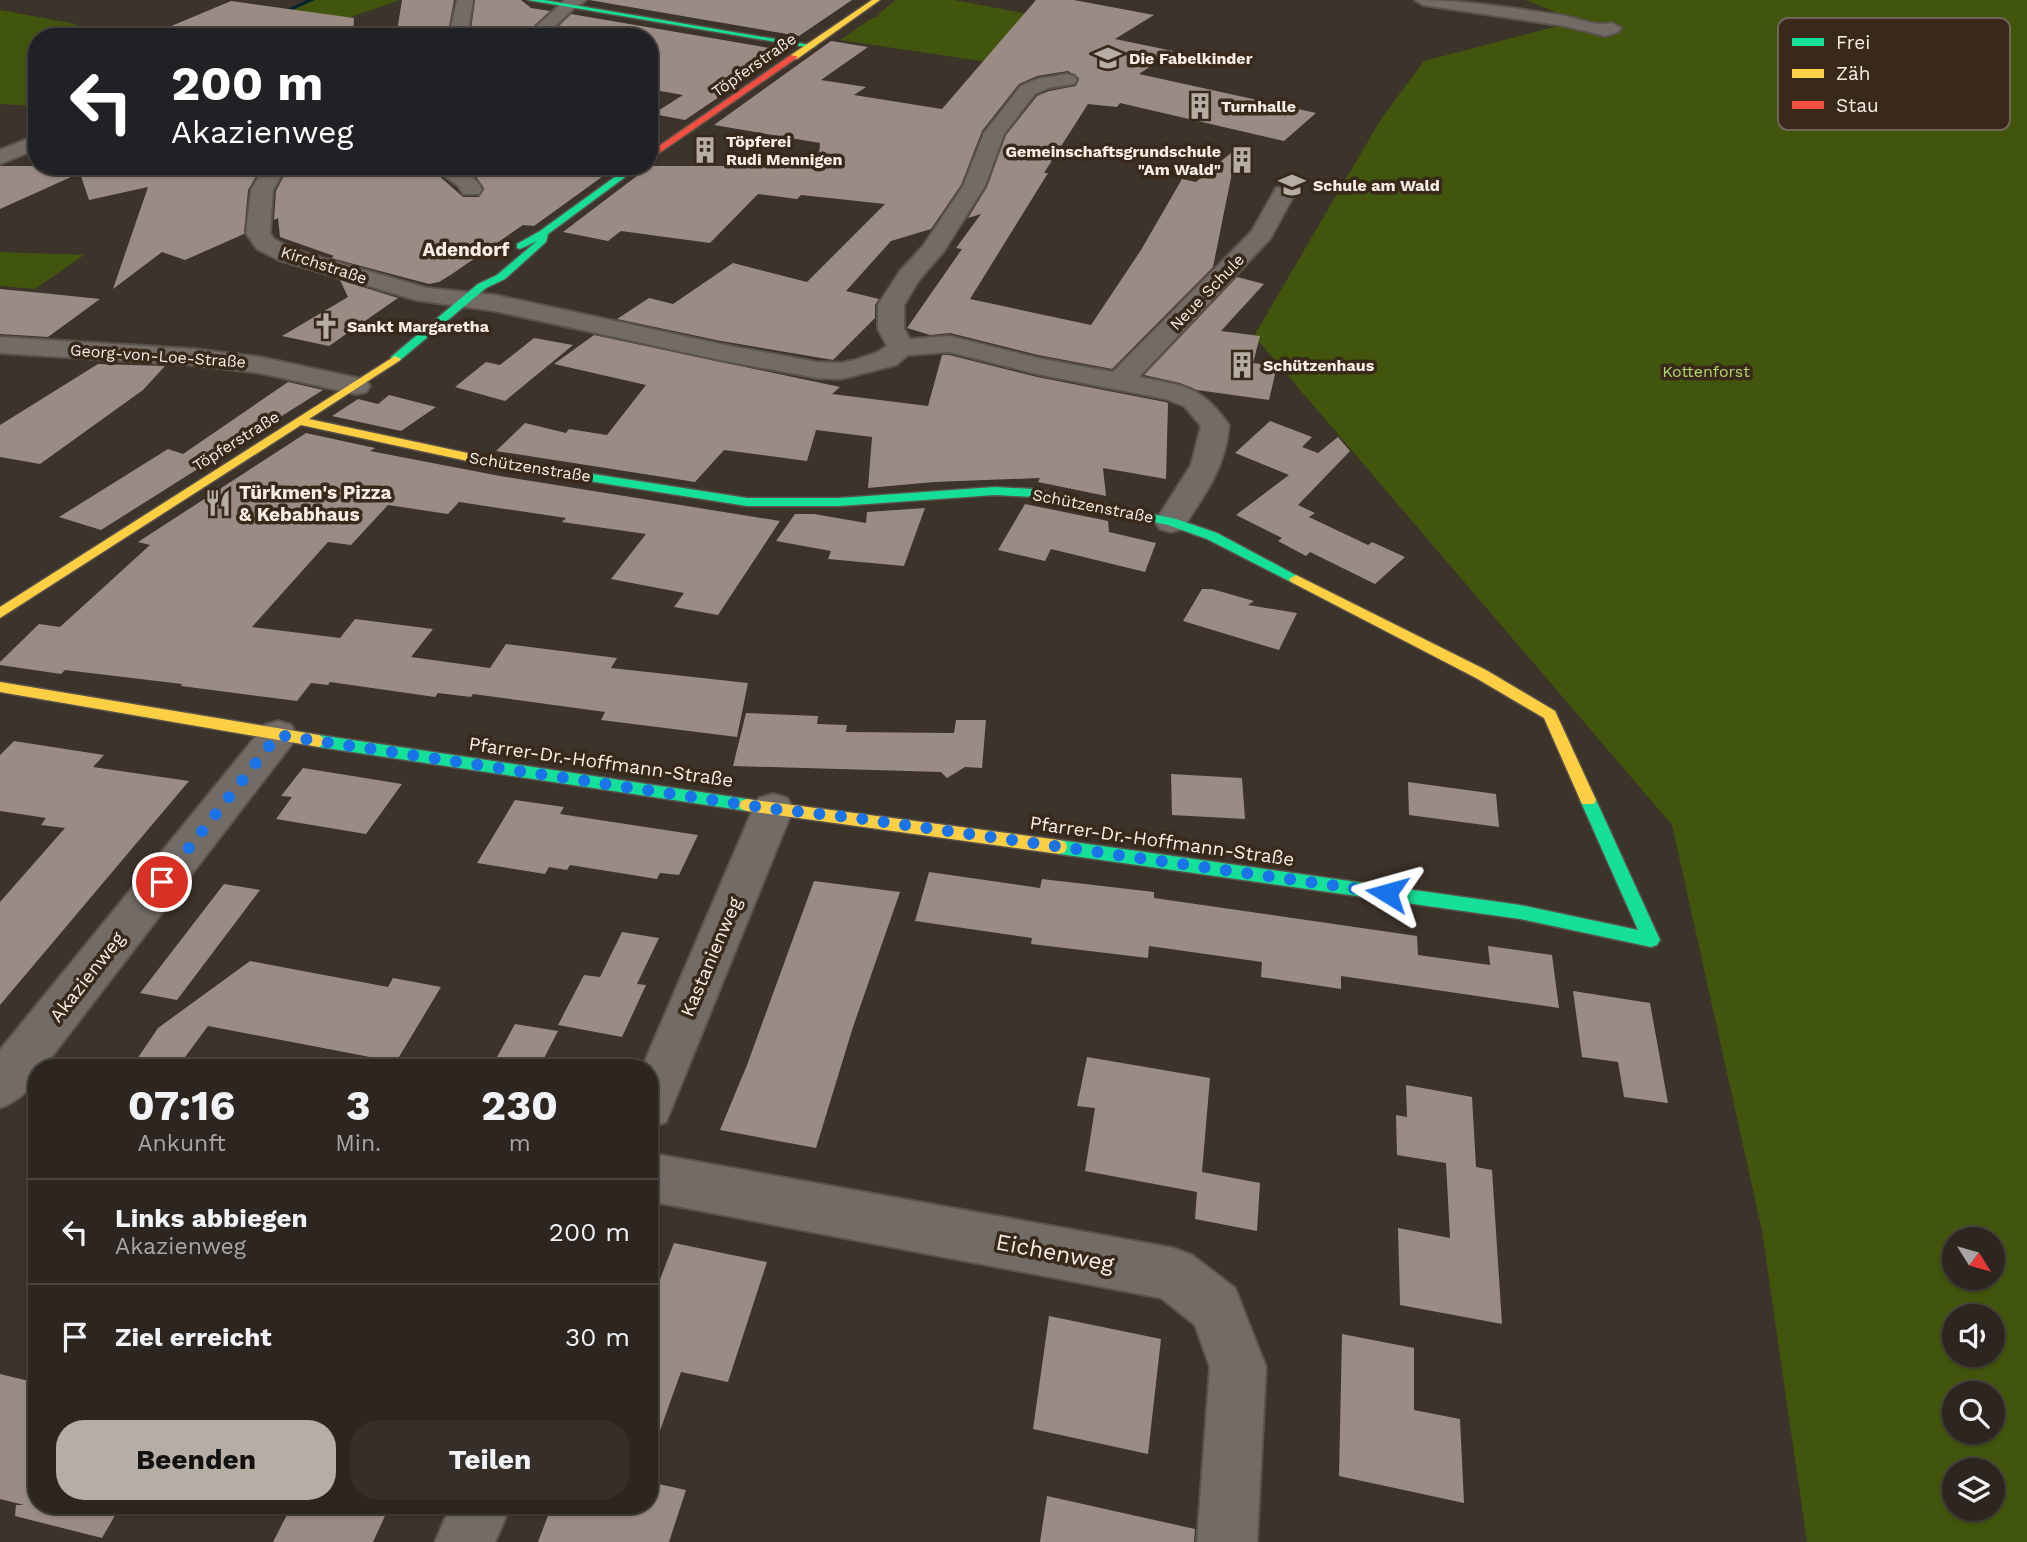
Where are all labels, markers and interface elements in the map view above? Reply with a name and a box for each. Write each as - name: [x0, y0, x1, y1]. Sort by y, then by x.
- legend: [1778, 18, 2010, 130]
- street label: Töpferstraße: [708, 29, 800, 101]
- text: Frei: [1836, 31, 1870, 54]
- school or university icon: Die Fabelkinder: [1093, 43, 1123, 73]
- place label: Die Fabelkinder: [1129, 49, 1253, 68]
- text: 200 m: [171, 54, 323, 112]
- icon: left: [56, 56, 147, 147]
- text: Zäh: [1836, 62, 1871, 85]
- building icon: Turnhalle: [1185, 91, 1215, 121]
- text: Stau: [1836, 94, 1879, 117]
- place label: Turnhalle: [1221, 97, 1296, 116]
- text: Akazienweg: [171, 113, 353, 151]
- place label: Töpferei Rudi Mennigen: [726, 132, 843, 169]
- building icon: Töpferei Rudi Mennigen: [690, 135, 720, 165]
- place label: Gemeinschaftsgrundschule "Am Wald": [1005, 142, 1221, 179]
- building icon: Gemeinschaftsgrundschule "Am Wald": [1227, 145, 1257, 175]
- school or university icon: Schule am Wald: [1277, 170, 1307, 200]
- place label: Schule am Wald: [1313, 176, 1440, 195]
- district label: Adendorf: [423, 238, 510, 261]
- street label: Kirchstraße: [279, 242, 369, 288]
- street label: Neue Schule: [1166, 250, 1248, 334]
- church icon: Sankt Margaretha: [311, 311, 341, 341]
- place label: Sankt Margaretha: [347, 317, 490, 336]
- street label: Georg-von-Loe-Straße: [69, 340, 247, 372]
- building icon: Schützenhaus: [1227, 350, 1257, 380]
- place label: Schützenhaus: [1263, 356, 1375, 375]
- park label: Kottenforst: [1662, 362, 1750, 381]
- street label: Töpferstraße: [189, 407, 283, 475]
- street label: Schützenstraße: [468, 448, 592, 486]
- place label: Türkmen's Pizza & Kebabhaus: [239, 481, 392, 526]
- street label: Schützenstraße: [1031, 485, 1155, 527]
- restaurant icon: Türkmen's Pizza & Kebabhaus: [203, 488, 233, 518]
- street label: Pfarrer-Dr.-Hoffmann-Straße: [467, 732, 735, 792]
- street label: Pfarrer-Dr.-Hoffmann-Straße: [1028, 811, 1296, 871]
- pin: [132, 852, 192, 912]
- position arrow: [1350, 856, 1424, 930]
- icon: arrive: [143, 863, 181, 901]
- street label: Kastanienweg: [675, 893, 747, 1020]
- street label: Akazienweg: [45, 927, 130, 1027]
- text: 07:16: [128, 1081, 235, 1130]
- text: 3: [346, 1081, 371, 1130]
- text: 230: [481, 1081, 558, 1130]
- text: Ankunft: [137, 1130, 226, 1157]
- text: Min.: [335, 1130, 381, 1157]
- text: m: [509, 1130, 531, 1157]
- text: Links abbiegen: [115, 1203, 308, 1233]
- icon: left: [56, 1213, 94, 1251]
- text: 200 m: [549, 1217, 630, 1247]
- north arrow: [1942, 1227, 2006, 1290]
- map controls: [1942, 1227, 2005, 1521]
- street label: Eichenweg: [994, 1228, 1117, 1278]
- text: Akazienweg: [115, 1233, 246, 1260]
- button: sound: [1942, 1304, 2005, 1367]
- icon: arrive: [56, 1318, 94, 1356]
- text: Ziel erreicht: [115, 1322, 272, 1352]
- text: 30 m: [565, 1322, 630, 1352]
- button: search: [1942, 1381, 2005, 1444]
- button: Beenden: [56, 1420, 336, 1500]
- button: Teilen: [350, 1420, 630, 1500]
- button: layers: [1942, 1458, 2005, 1521]

